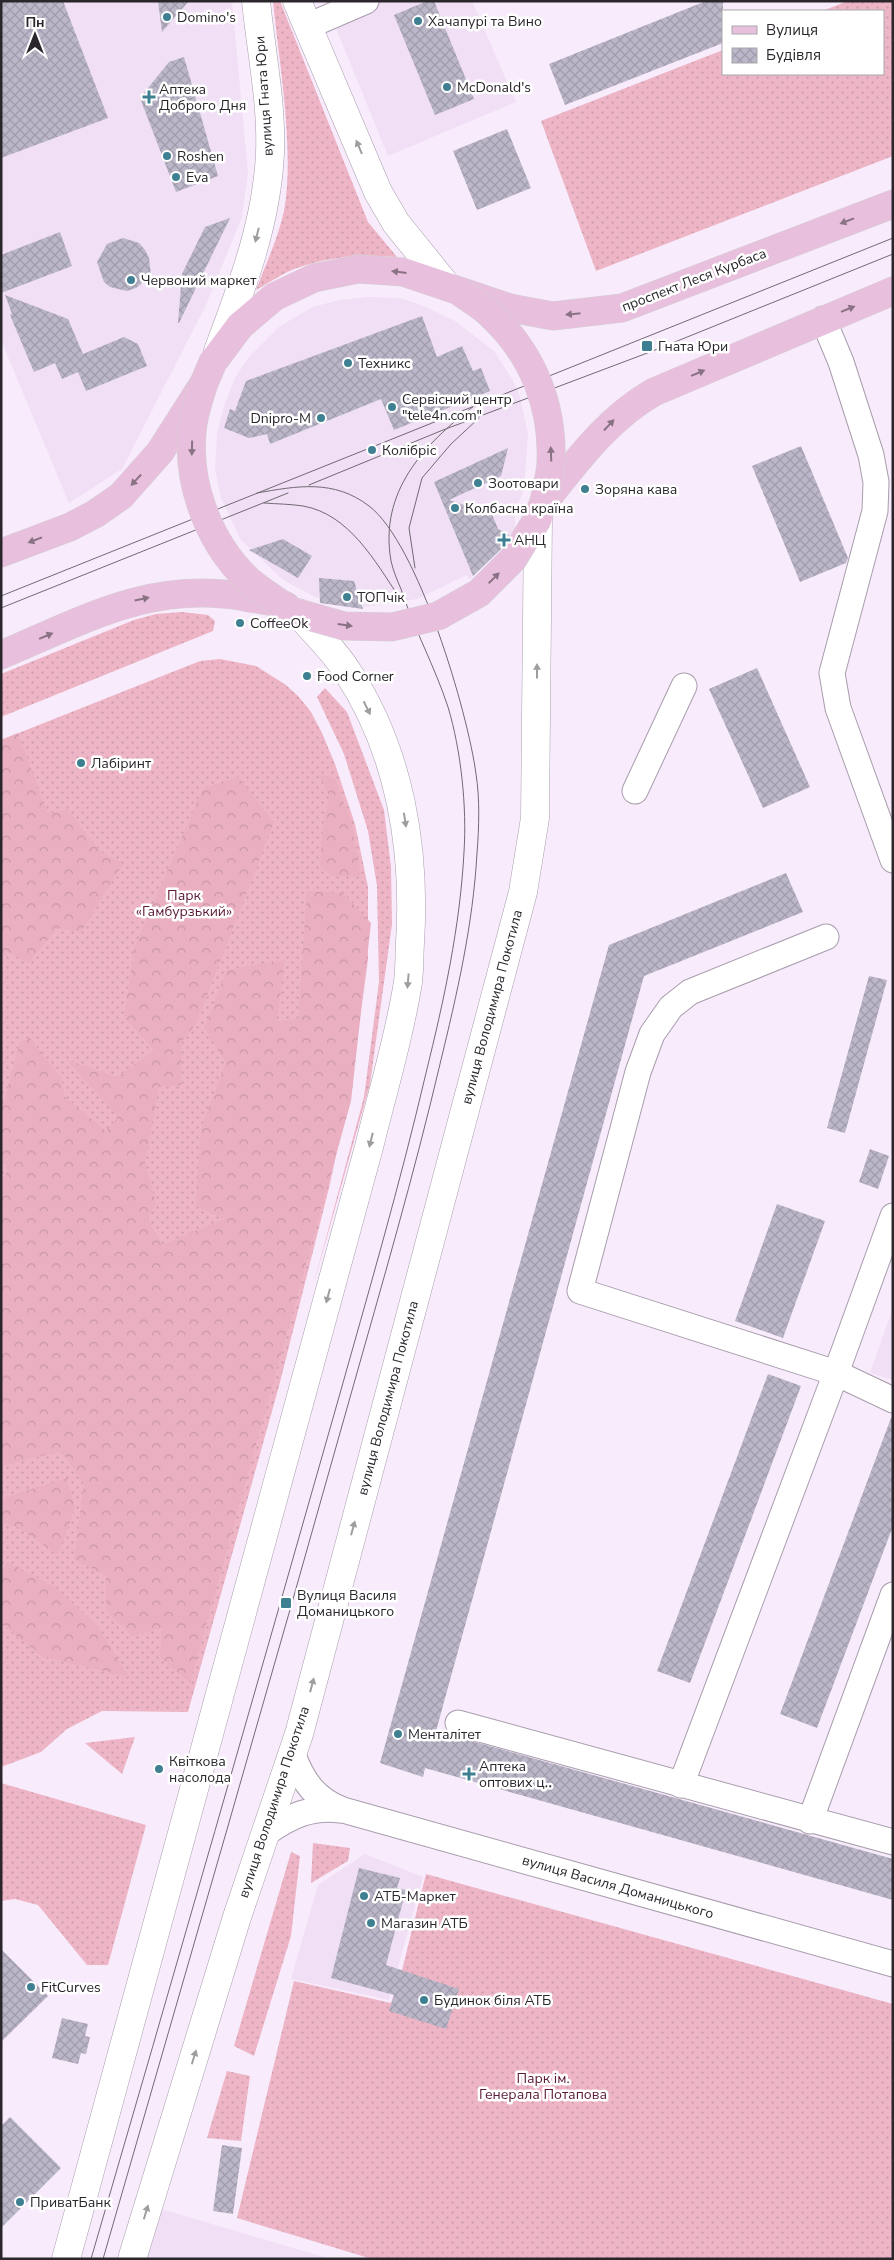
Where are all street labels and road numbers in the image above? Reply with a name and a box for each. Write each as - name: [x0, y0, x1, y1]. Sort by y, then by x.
- street label: вулиця Гната Юри: [250, 35, 278, 157]
- street label: проспект Леся Курбаса: [619, 244, 769, 316]
- street label: вулиця Володимира Покотила: [457, 908, 527, 1106]
- street label: вулиця Володимира Покотила: [353, 1299, 423, 1497]
- street label: вулиця Володимира Покотила: [234, 1704, 314, 1900]
- street label: вулиця Василя Доманицького: [520, 1851, 716, 1924]

